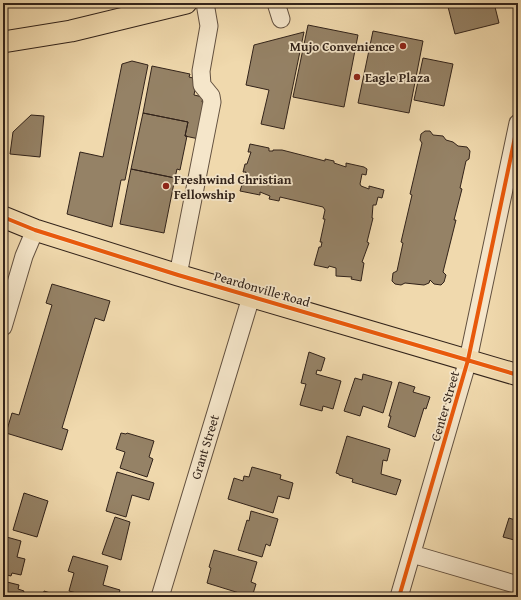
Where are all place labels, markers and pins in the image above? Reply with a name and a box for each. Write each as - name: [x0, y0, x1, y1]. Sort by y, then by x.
- place label: Mujo Convenience: [290, 37, 395, 56]
- marker: Mujo Convenience: [398, 41, 408, 51]
- place label: Eagle Plaza: [365, 68, 430, 87]
- marker: Eagle Plaza: [352, 72, 362, 82]
- place label: Freshwind Christian Fellowship: [174, 170, 292, 204]
- marker: Freshwind Christian Fellowship: [161, 181, 171, 191]

